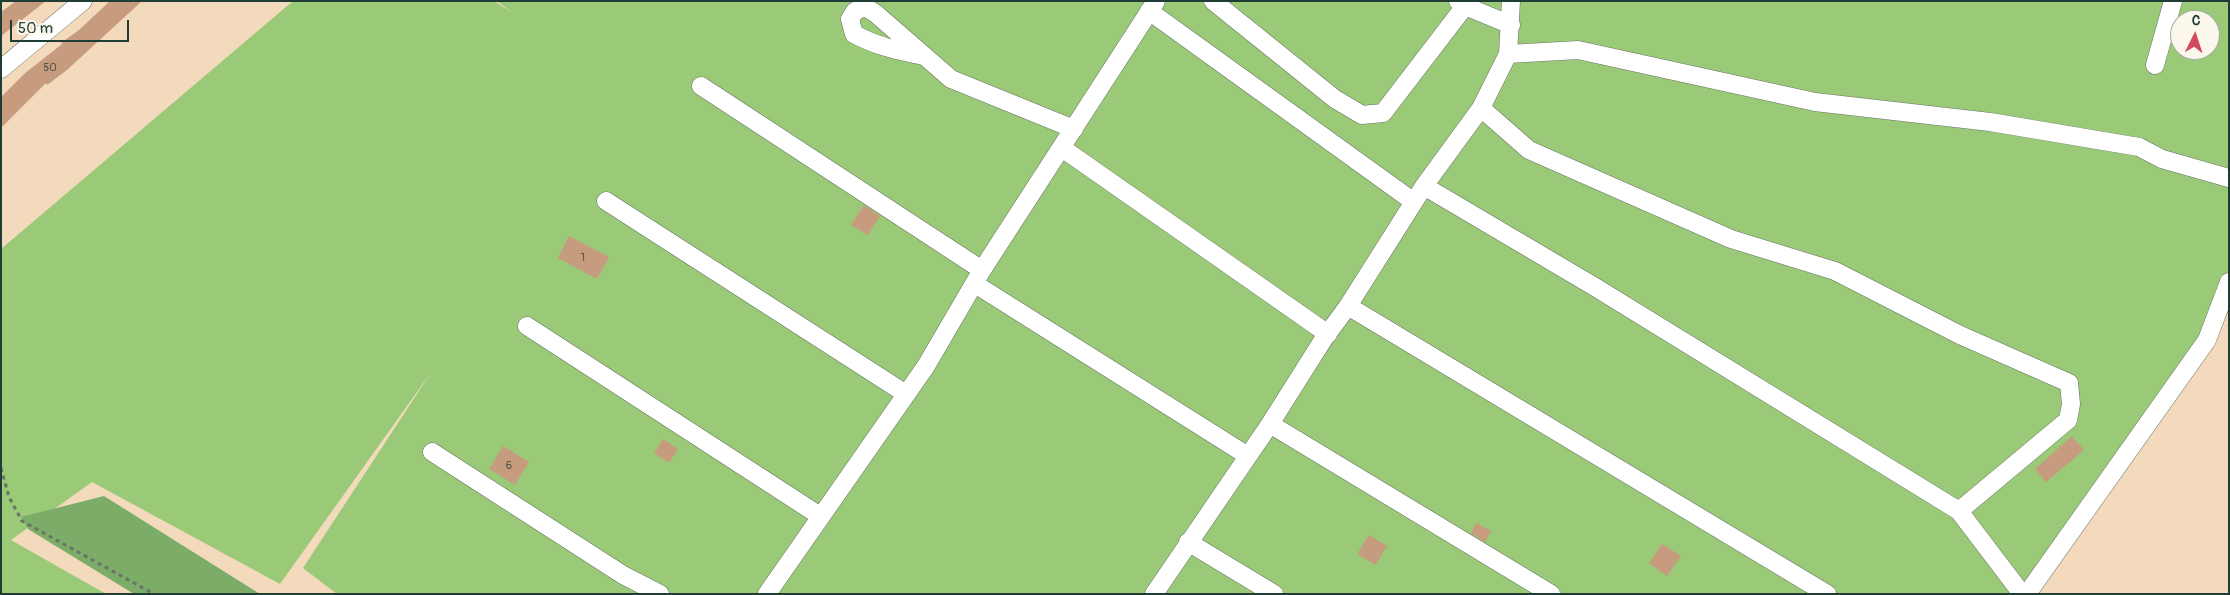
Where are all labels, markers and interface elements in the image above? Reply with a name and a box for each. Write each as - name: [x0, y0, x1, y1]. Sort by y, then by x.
- scale bar: [12, 10, 131, 42]
- north arrow: [2170, 10, 2220, 60]
- text: С: [2191, 12, 2201, 29]
- text: 50 m: [18, 19, 53, 38]
- house number: 50: [43, 61, 57, 75]
- house number: 1: [581, 251, 585, 265]
- house number: 6: [506, 459, 512, 473]

